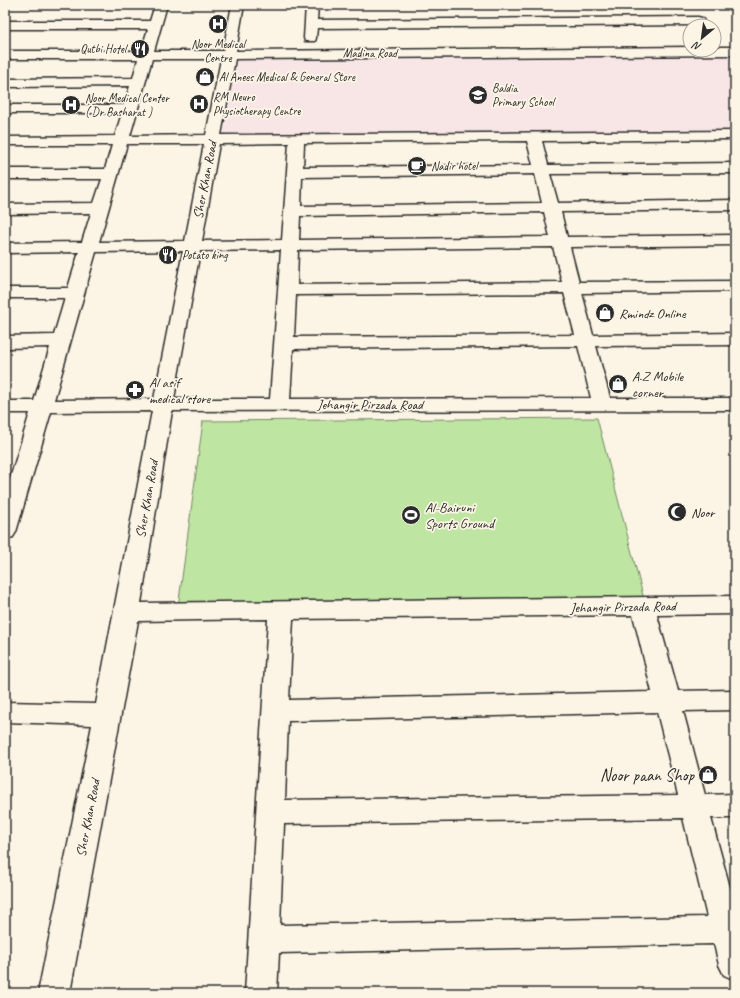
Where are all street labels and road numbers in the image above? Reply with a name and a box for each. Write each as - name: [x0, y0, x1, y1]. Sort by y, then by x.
- street label: Madina Road: [343, 45, 399, 61]
- street label: Sher Khan Road: [189, 137, 221, 220]
- street label: Jehangir Pirzada Road: [316, 396, 425, 413]
- street label: Sher Khan Road: [132, 456, 163, 539]
- street label: Jehangir Pirzada Road: [569, 598, 678, 616]
- street label: Sher Khan Road: [72, 775, 104, 858]

